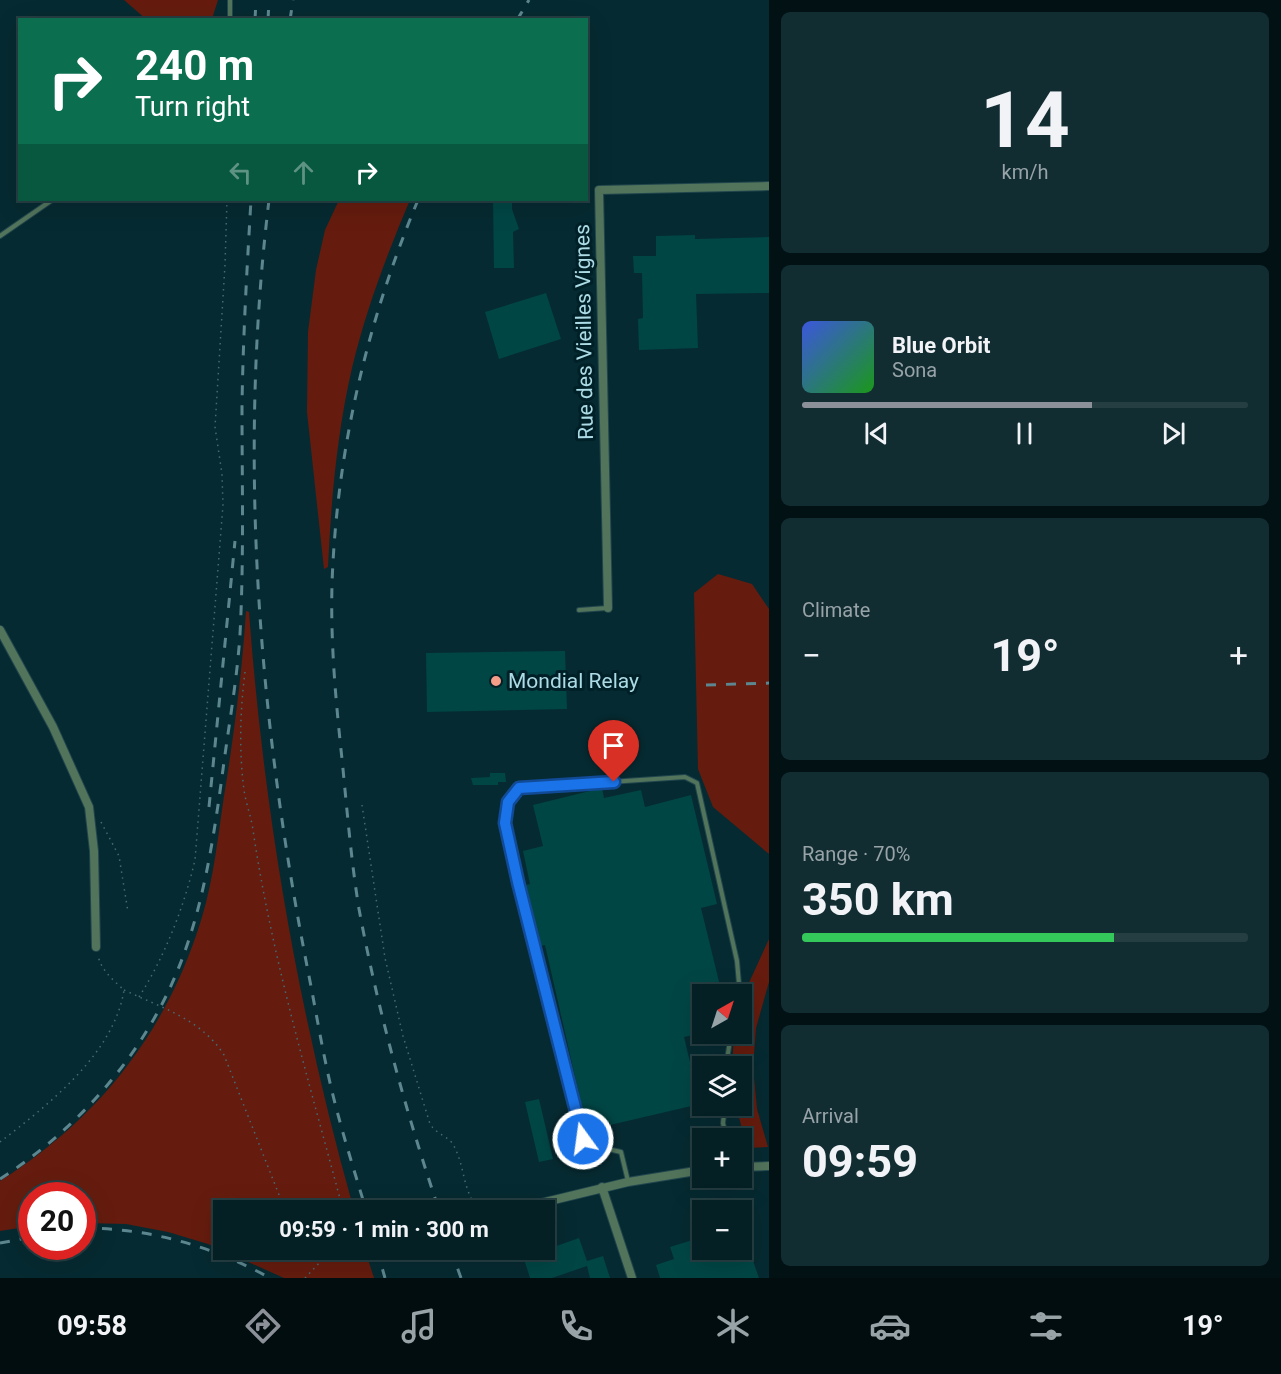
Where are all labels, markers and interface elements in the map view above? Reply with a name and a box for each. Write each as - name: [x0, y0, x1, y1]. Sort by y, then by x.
- text: 240 m: [135, 41, 254, 90]
- icon: right: [36, 42, 114, 120]
- text: 14: [980, 75, 1070, 166]
- text: Turn right: [135, 91, 250, 123]
- icon: left: [224, 156, 257, 189]
- icon: ahead: [287, 156, 320, 189]
- icon: right: [350, 156, 383, 189]
- text: km/h: [1002, 160, 1048, 184]
- street label: Rue des Vieilles Vignes: [570, 224, 598, 440]
- text: Blue Orbit: [892, 333, 990, 358]
- text: Sona: [892, 358, 937, 382]
- icon: previous: [860, 417, 893, 450]
- icon: pause: [1008, 417, 1041, 450]
- icon: next: [1157, 417, 1190, 450]
- text: Climate: [802, 598, 870, 622]
- text: 19°: [990, 629, 1060, 682]
- text: −: [802, 636, 821, 675]
- text: +: [1229, 636, 1248, 675]
- place label: Mondial Relay: [508, 669, 639, 693]
- marker: Mondial Relay: [489, 674, 503, 688]
- pin: [588, 720, 639, 782]
- icon: arrive: [597, 729, 630, 762]
- text: Range · 70%: [802, 842, 910, 866]
- text: 350 km: [802, 873, 954, 926]
- north arrow: [692, 984, 752, 1044]
- map controls: [692, 984, 752, 1260]
- button: layers: [692, 1056, 752, 1116]
- text: Arrival: [802, 1104, 859, 1128]
- position arrow: [551, 1107, 615, 1171]
- button: +: [692, 1128, 752, 1188]
- text: 09:59: [802, 1135, 918, 1188]
- speed limit sign: 20: [18, 1182, 96, 1260]
- button: −: [692, 1200, 752, 1260]
- text: 09:59 · 1 min · 300 m: [279, 1217, 489, 1242]
- icon: directions: [242, 1305, 284, 1347]
- icon: music: [398, 1305, 440, 1347]
- icon: phone: [555, 1305, 597, 1347]
- icon: climate: [712, 1305, 754, 1347]
- icon: car: [869, 1305, 911, 1347]
- icon: filters: [1025, 1305, 1067, 1347]
- text: 09:58: [57, 1310, 127, 1342]
- text: 19°: [1182, 1310, 1224, 1342]

